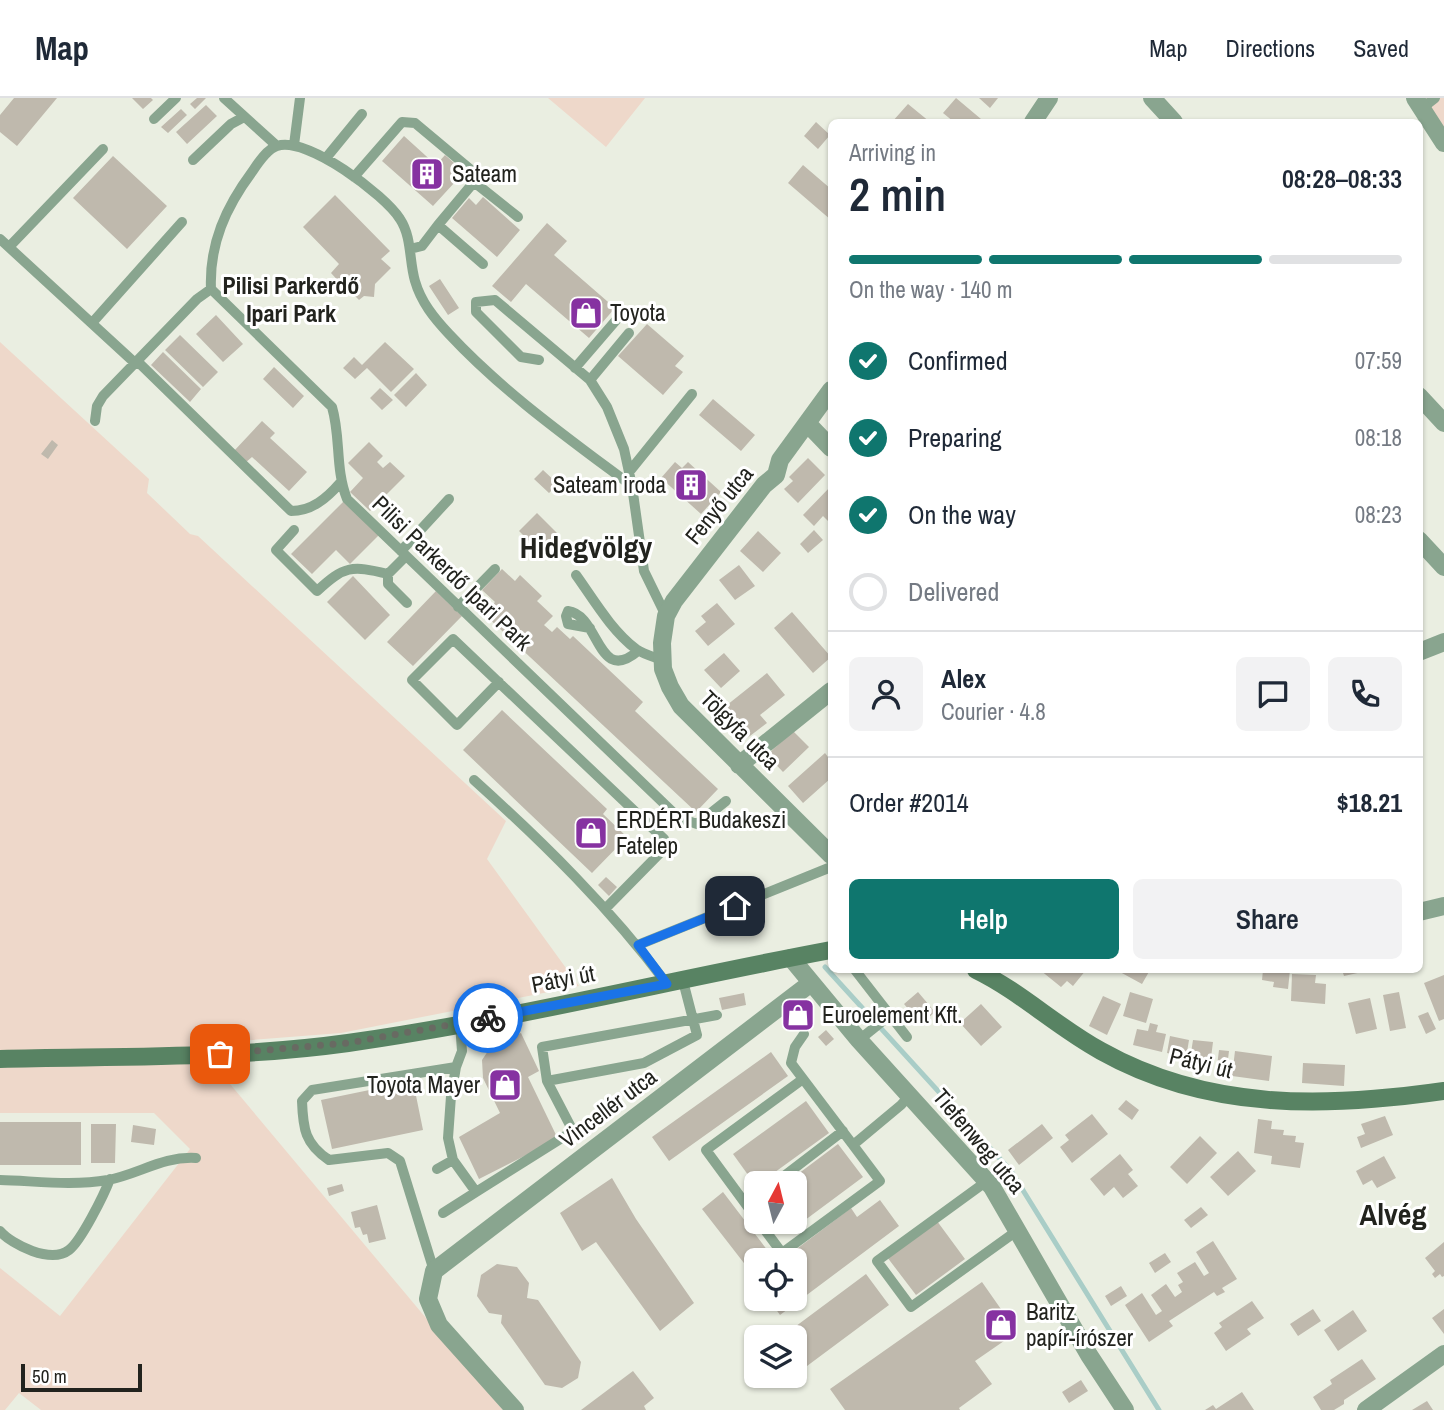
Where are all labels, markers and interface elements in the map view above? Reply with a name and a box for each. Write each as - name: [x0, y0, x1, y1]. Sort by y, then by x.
- text: Map: [35, 26, 89, 70]
- text: Map: [1149, 32, 1187, 64]
- text: Directions: [1225, 32, 1315, 64]
- text: Saved: [1353, 32, 1409, 64]
- text: Arriving in: [849, 137, 936, 168]
- building icon: Sateam: [408, 155, 446, 193]
- place label: Sateam: [452, 158, 517, 189]
- text: 08:28–08:33: [1282, 161, 1402, 196]
- text: 2 min: [849, 163, 946, 225]
- district label: Pilisi Parkerdő Ipari Park: [223, 269, 359, 329]
- text: On the way · 140 m: [849, 274, 1013, 305]
- shop icon: Toyota: [567, 294, 605, 332]
- place label: Toyota: [610, 297, 666, 328]
- icon: check: [849, 342, 887, 380]
- text: Confirmed: [908, 343, 1008, 378]
- text: 07:59: [1355, 345, 1402, 376]
- icon: check: [849, 419, 887, 457]
- text: Preparing: [908, 420, 1002, 455]
- text: 08:18: [1355, 422, 1402, 453]
- street label: Fenyő utca: [677, 459, 760, 550]
- building icon: Sateam iroda: [672, 466, 710, 504]
- place label: Sateam iroda: [553, 469, 667, 500]
- street label: Pilisi Parkerdő Ipari Park: [366, 488, 539, 657]
- icon: check: [849, 496, 887, 534]
- text: On the way: [908, 497, 1016, 532]
- text: 08:23: [1355, 499, 1402, 530]
- district label: Hidegvölgy: [520, 527, 653, 567]
- text: Delivered: [908, 574, 999, 609]
- button: person: [849, 657, 923, 731]
- button: chat: [1236, 657, 1310, 731]
- button: phone: [1328, 657, 1402, 731]
- text: Alex: [941, 661, 986, 696]
- street label: Tölgyfa utca: [694, 683, 787, 777]
- text: Courier · 4.8: [941, 696, 1046, 727]
- text: Order #2014: [849, 785, 969, 820]
- text: $18.21: [1337, 785, 1402, 820]
- place label: ERDÉRT Budakeszi Fatelep: [616, 804, 786, 861]
- shop icon: ERDÉRT Budakeszi Fatelep: [572, 814, 610, 852]
- pin: [705, 876, 765, 936]
- button: Help: [849, 879, 1119, 959]
- button: Share: [1133, 879, 1402, 959]
- icon: home: [716, 887, 754, 925]
- street label: Pátyi út: [529, 957, 597, 1000]
- courier: [453, 983, 523, 1053]
- shop icon: Euroelement Kft.: [779, 996, 817, 1034]
- icon: bike: [469, 999, 507, 1037]
- place label: Euroelement Kft.: [822, 999, 962, 1030]
- pin: [190, 1024, 250, 1084]
- icon: bag: [201, 1035, 239, 1073]
- street label: Pátyi út: [1166, 1040, 1236, 1085]
- street label: Vincellér utca: [553, 1061, 663, 1154]
- shop icon: Toyota Mayer: [486, 1066, 524, 1104]
- place label: Toyota Mayer: [367, 1069, 481, 1100]
- street label: Tiefenweg utca: [926, 1081, 1033, 1200]
- north arrow: [744, 1171, 807, 1234]
- map controls: [744, 1171, 807, 1388]
- district label: Alvég: [1360, 1194, 1427, 1234]
- button: locate: [744, 1248, 807, 1311]
- place label: Baritz papír-írószer: [1026, 1296, 1134, 1353]
- shop icon: Baritz papír-írószer: [982, 1306, 1020, 1344]
- button: layers: [744, 1325, 807, 1388]
- scale bar: [21, 1361, 142, 1393]
- text: 50 m: [32, 1363, 67, 1389]

